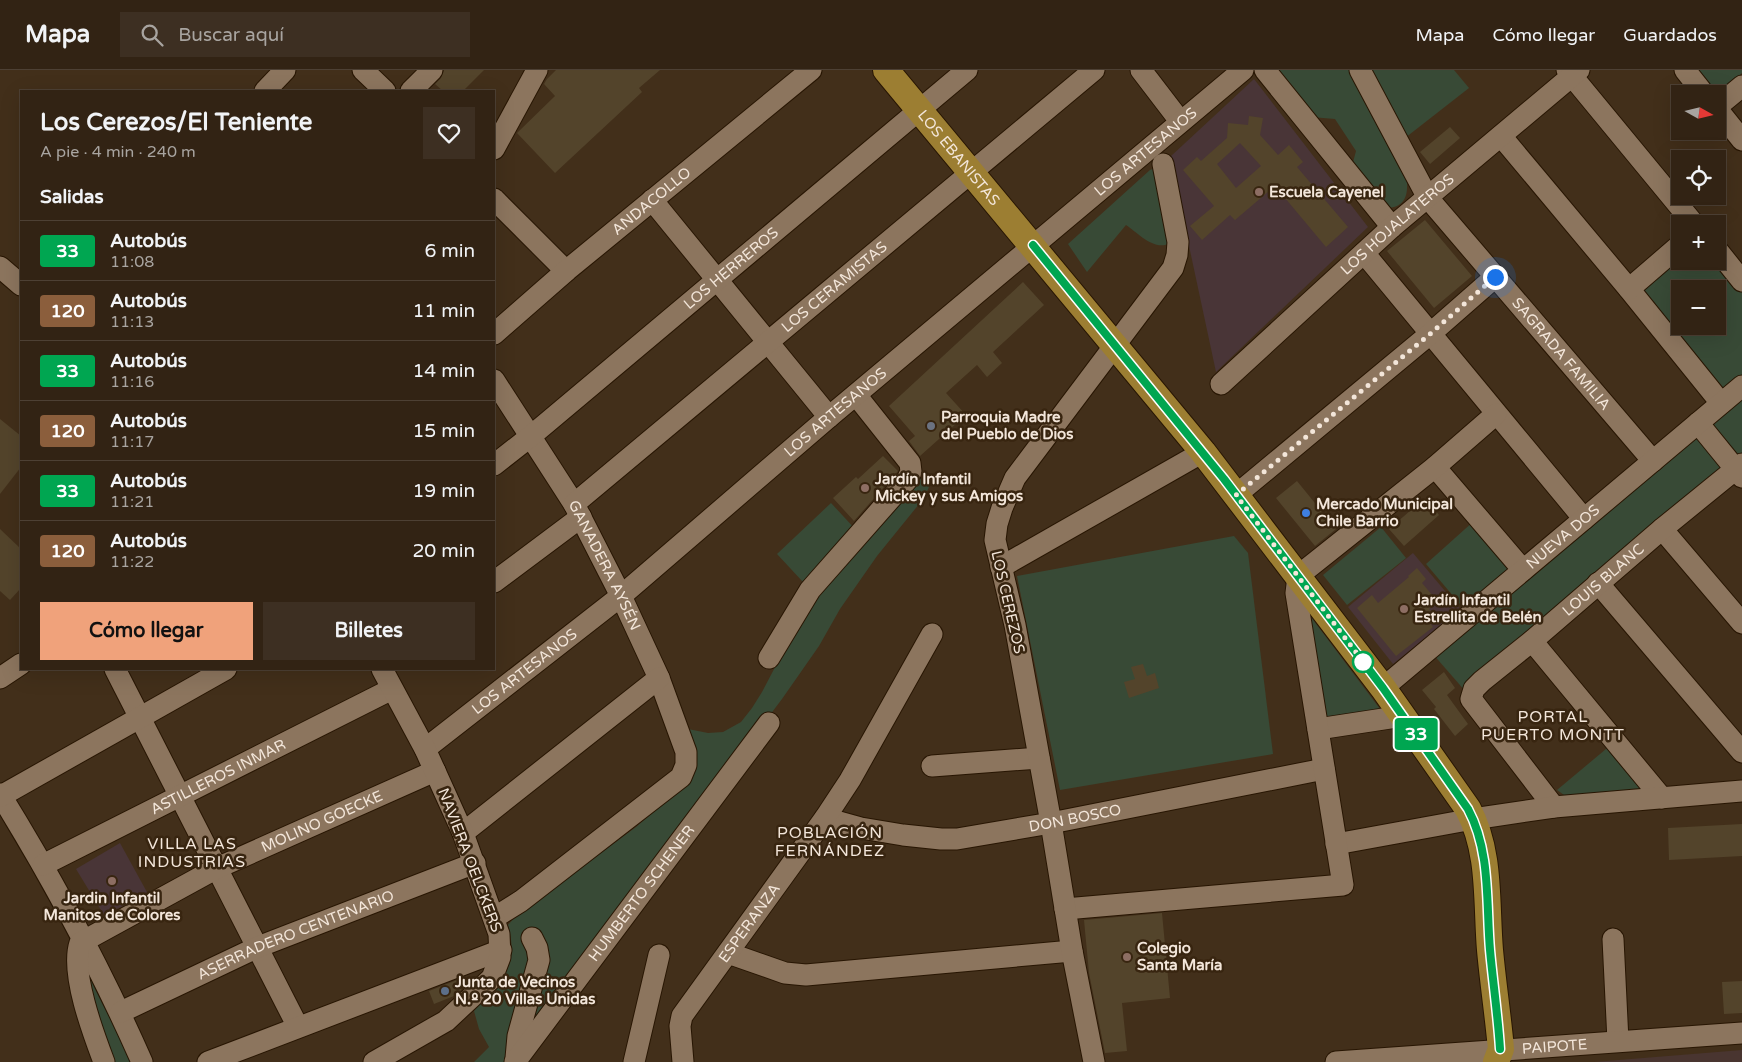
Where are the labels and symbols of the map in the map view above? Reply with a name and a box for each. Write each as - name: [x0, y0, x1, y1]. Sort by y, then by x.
- north arrow: [1671, 85, 1726, 140]
- street label: LOS ARTESANOS: [1090, 104, 1201, 200]
- street label: LOS EBANISTAS: [914, 106, 1004, 209]
- street label: ANDACOLLO: [608, 163, 695, 239]
- street label: LOS HOJALATEROS: [1337, 170, 1458, 279]
- place label: Escuela Cayenel: [1269, 183, 1384, 202]
- marker: Escuela Cayenel: [1253, 186, 1265, 198]
- street label: LOS HERREROS: [680, 223, 782, 313]
- street label: LOS CERAMISTAS: [778, 238, 891, 336]
- your location: [1483, 265, 1508, 290]
- street label: SAGRADA FAMILIA: [1508, 294, 1614, 414]
- street label: LOS ARTESANOS: [780, 364, 890, 461]
- place label: Parroquia Madre del Pueblo de Dios: [941, 408, 1073, 443]
- marker: Parroquia Madre del Pueblo de Dios: [925, 420, 937, 432]
- place label: Jardín Infantil Mickey y sus Amigos: [874, 470, 1023, 506]
- marker: Jardín Infantil Mickey y sus Amigos: [859, 482, 871, 494]
- place label: Mercado Municipal Chile Barrio: [1316, 495, 1453, 530]
- street label: GANADERA AYSÉN: [565, 497, 645, 633]
- street label: NUEVA DOS: [1522, 501, 1603, 573]
- marker: Mercado Municipal Chile Barrio: [1300, 507, 1312, 519]
- street label: LOUIS BLANC: [1559, 540, 1648, 620]
- street label: LOS CEREZOS: [987, 549, 1029, 655]
- place label: Jardín Infantil Estrellita de Belén: [1413, 591, 1542, 626]
- marker: Jardín Infantil Estrellita de Belén: [1398, 603, 1410, 615]
- street label: LOS ARTESANOS: [468, 625, 581, 718]
- unlabelled marker: [1352, 651, 1374, 673]
- district label: PORTAL PUERTO MONTT: [1481, 707, 1625, 745]
- line badge: 33: [1394, 718, 1438, 750]
- street label: ASTILLEROS INMAR: [147, 735, 289, 818]
- street label: NAVIERA OELCKERS: [434, 785, 506, 935]
- street label: MOLINO GOECKE: [258, 787, 385, 856]
- street label: DON BOSCO: [1028, 800, 1123, 836]
- street label: HUMBERTO SCHENER: [585, 821, 698, 965]
- district label: POBLACIÓN FERNÁNDEZ: [775, 823, 885, 861]
- district label: VILLA LAS INDUSTRIAS: [138, 834, 246, 872]
- marker: Jardin Infantil Manitos de Colores: [106, 875, 118, 887]
- street label: ESPERANZA: [715, 880, 784, 966]
- street label: ASERRADERO CENTENARIO: [194, 886, 397, 984]
- place label: Jardin Infantil Manitos de Colores: [44, 889, 180, 924]
- place label: Colegio Santa María: [1137, 939, 1223, 974]
- marker: Colegio Santa María: [1121, 951, 1133, 963]
- place label: Junta de Vecinos N.º 20 Villas Unidas: [454, 973, 595, 1008]
- marker: Junta de Vecinos N.º 20 Villas Unidas: [439, 985, 451, 997]
- street label: PAIPOTE: [1521, 1035, 1588, 1058]

